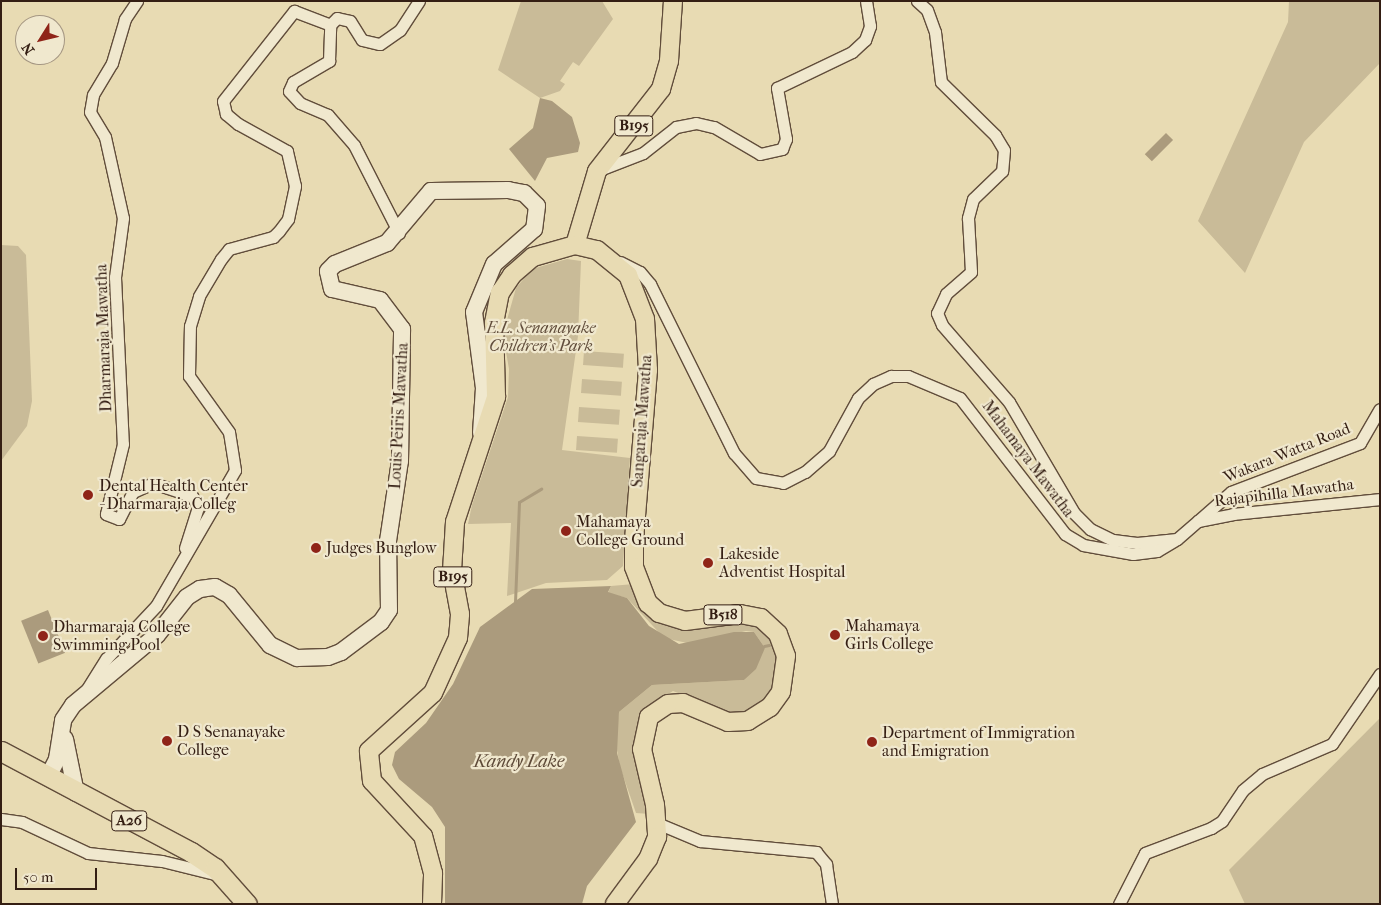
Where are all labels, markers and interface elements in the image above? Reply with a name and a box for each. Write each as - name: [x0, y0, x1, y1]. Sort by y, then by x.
- north arrow: [15, 15, 65, 65]
- text: N: [18, 39, 38, 58]
- road number: B195: [614, 114, 654, 138]
- street label: Dharmaraja Mawatha: [92, 264, 116, 412]
- park label: E.L. Senanayake Children's Park: [486, 318, 596, 356]
- street label: Louis Peiris Mawatha: [386, 342, 412, 490]
- street label: Sangaraja Mawatha: [628, 354, 656, 488]
- street label: Mahamaya Mawatha: [978, 397, 1078, 521]
- street label: Wakara Watta Road: [1221, 419, 1353, 487]
- street label: Rajapihilla Mawatha: [1213, 475, 1355, 511]
- place label: Dental Health Center - Dharmaraja Colleg: [99, 476, 248, 514]
- marker: Dental Health Center - Dharmaraja Colleg: [81, 488, 95, 502]
- place label: Mahamaya College Ground: [576, 512, 684, 550]
- marker: Mahamaya College Ground: [560, 525, 572, 537]
- place label: Judges Bunglow: [326, 538, 437, 558]
- marker: Judges Bunglow: [310, 542, 322, 554]
- place label: Lakeside Adventist Hospital: [719, 544, 845, 582]
- marker: Lakeside Adventist Hospital: [701, 556, 715, 570]
- road number: B195: [433, 564, 473, 590]
- road number: B518: [703, 602, 743, 628]
- place label: Mahamaya Girls College: [845, 616, 933, 654]
- place label: Dharmaraja College Swimming Pool: [53, 617, 190, 655]
- marker: Mahamaya Girls College: [829, 629, 841, 641]
- marker: Dharmaraja College Swimming Pool: [37, 630, 49, 642]
- place label: D S Senanayake College: [177, 722, 285, 760]
- place label: Department of Immigration and Emigration: [882, 723, 1075, 761]
- marker: D S Senanayake College: [161, 735, 173, 747]
- marker: Department of Immigration and Emigration: [866, 736, 878, 748]
- water label: Kandy Lake: [474, 751, 564, 773]
- road number: A26: [110, 808, 148, 834]
- scale bar: [18, 858, 100, 890]
- text: 50 m: [23, 868, 53, 886]

